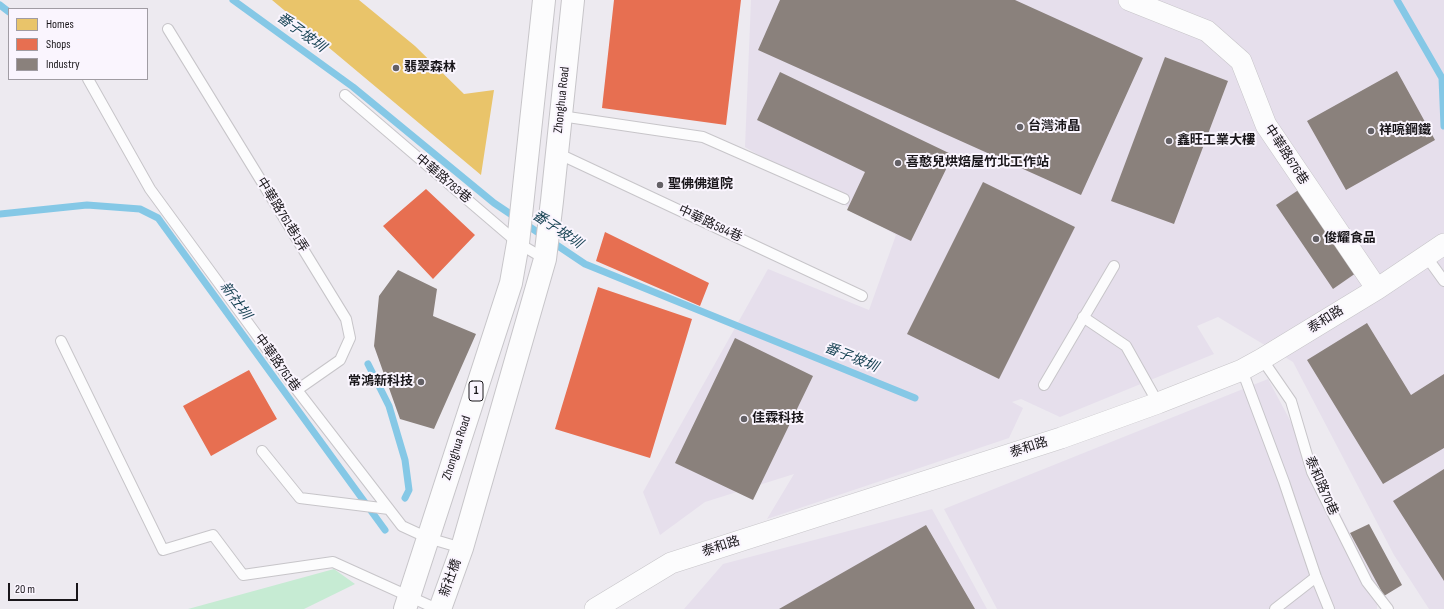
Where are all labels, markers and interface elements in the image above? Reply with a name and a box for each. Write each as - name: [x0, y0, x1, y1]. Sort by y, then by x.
- legend: [8, 8, 148, 80]
- water label: 番子坡圳: [273, 10, 329, 56]
- text: Homes: [46, 17, 74, 32]
- text: Shops: [46, 37, 71, 52]
- text: Industry: [46, 57, 80, 72]
- place label: 翡翠森林: [404, 60, 456, 76]
- marker: 翡翠森林: [391, 63, 401, 73]
- street label: Zhonghua Road: [551, 66, 573, 134]
- place label: 台灣沛晶: [1028, 119, 1080, 135]
- marker: 台灣沛晶: [1015, 122, 1025, 132]
- street label: 中華路676巷: [1261, 122, 1311, 188]
- place label: 祥喨鋼鐵: [1379, 123, 1431, 139]
- marker: 祥喨鋼鐵: [1366, 126, 1376, 136]
- place label: 鑫旺工業大樓: [1177, 133, 1255, 149]
- marker: 鑫旺工業大樓: [1164, 136, 1174, 146]
- street label: 中華路783巷: [412, 151, 474, 207]
- place label: 喜憨兒烘焙屋竹北工作站: [906, 155, 1049, 171]
- marker: 喜憨兒烘焙屋竹北工作站: [893, 158, 903, 168]
- street label: 中華路761巷1弄: [253, 175, 311, 255]
- place label: 聖佛佛道院: [668, 177, 733, 193]
- marker: 聖佛佛道院: [655, 180, 665, 190]
- street label: 中華路584巷: [676, 202, 744, 246]
- water label: 番子坡圳: [529, 207, 585, 253]
- place label: 俊耀食品: [1324, 231, 1376, 247]
- marker: 俊耀食品: [1311, 234, 1321, 244]
- water label: 新社圳: [216, 279, 254, 323]
- street label: 泰和路: [1305, 303, 1347, 337]
- street label: 中華路761巷: [251, 331, 303, 395]
- water label: 番子坡圳: [822, 340, 880, 376]
- place label: 常鴻新科技: [348, 374, 413, 390]
- marker: 常鴻新科技: [416, 377, 426, 387]
- road number: 1: [469, 381, 483, 401]
- place label: 佳霖科技: [752, 411, 804, 427]
- street label: Zhonghua Road: [439, 414, 475, 482]
- marker: 佳霖科技: [739, 414, 749, 424]
- street label: 泰和路: [1008, 435, 1050, 461]
- street label: 泰和路70巷: [1301, 454, 1341, 518]
- street label: 泰和路: [700, 534, 742, 560]
- street label: 新社橋: [437, 557, 465, 599]
- scale bar: [10, 575, 80, 601]
- text: 20 m: [15, 582, 35, 597]

